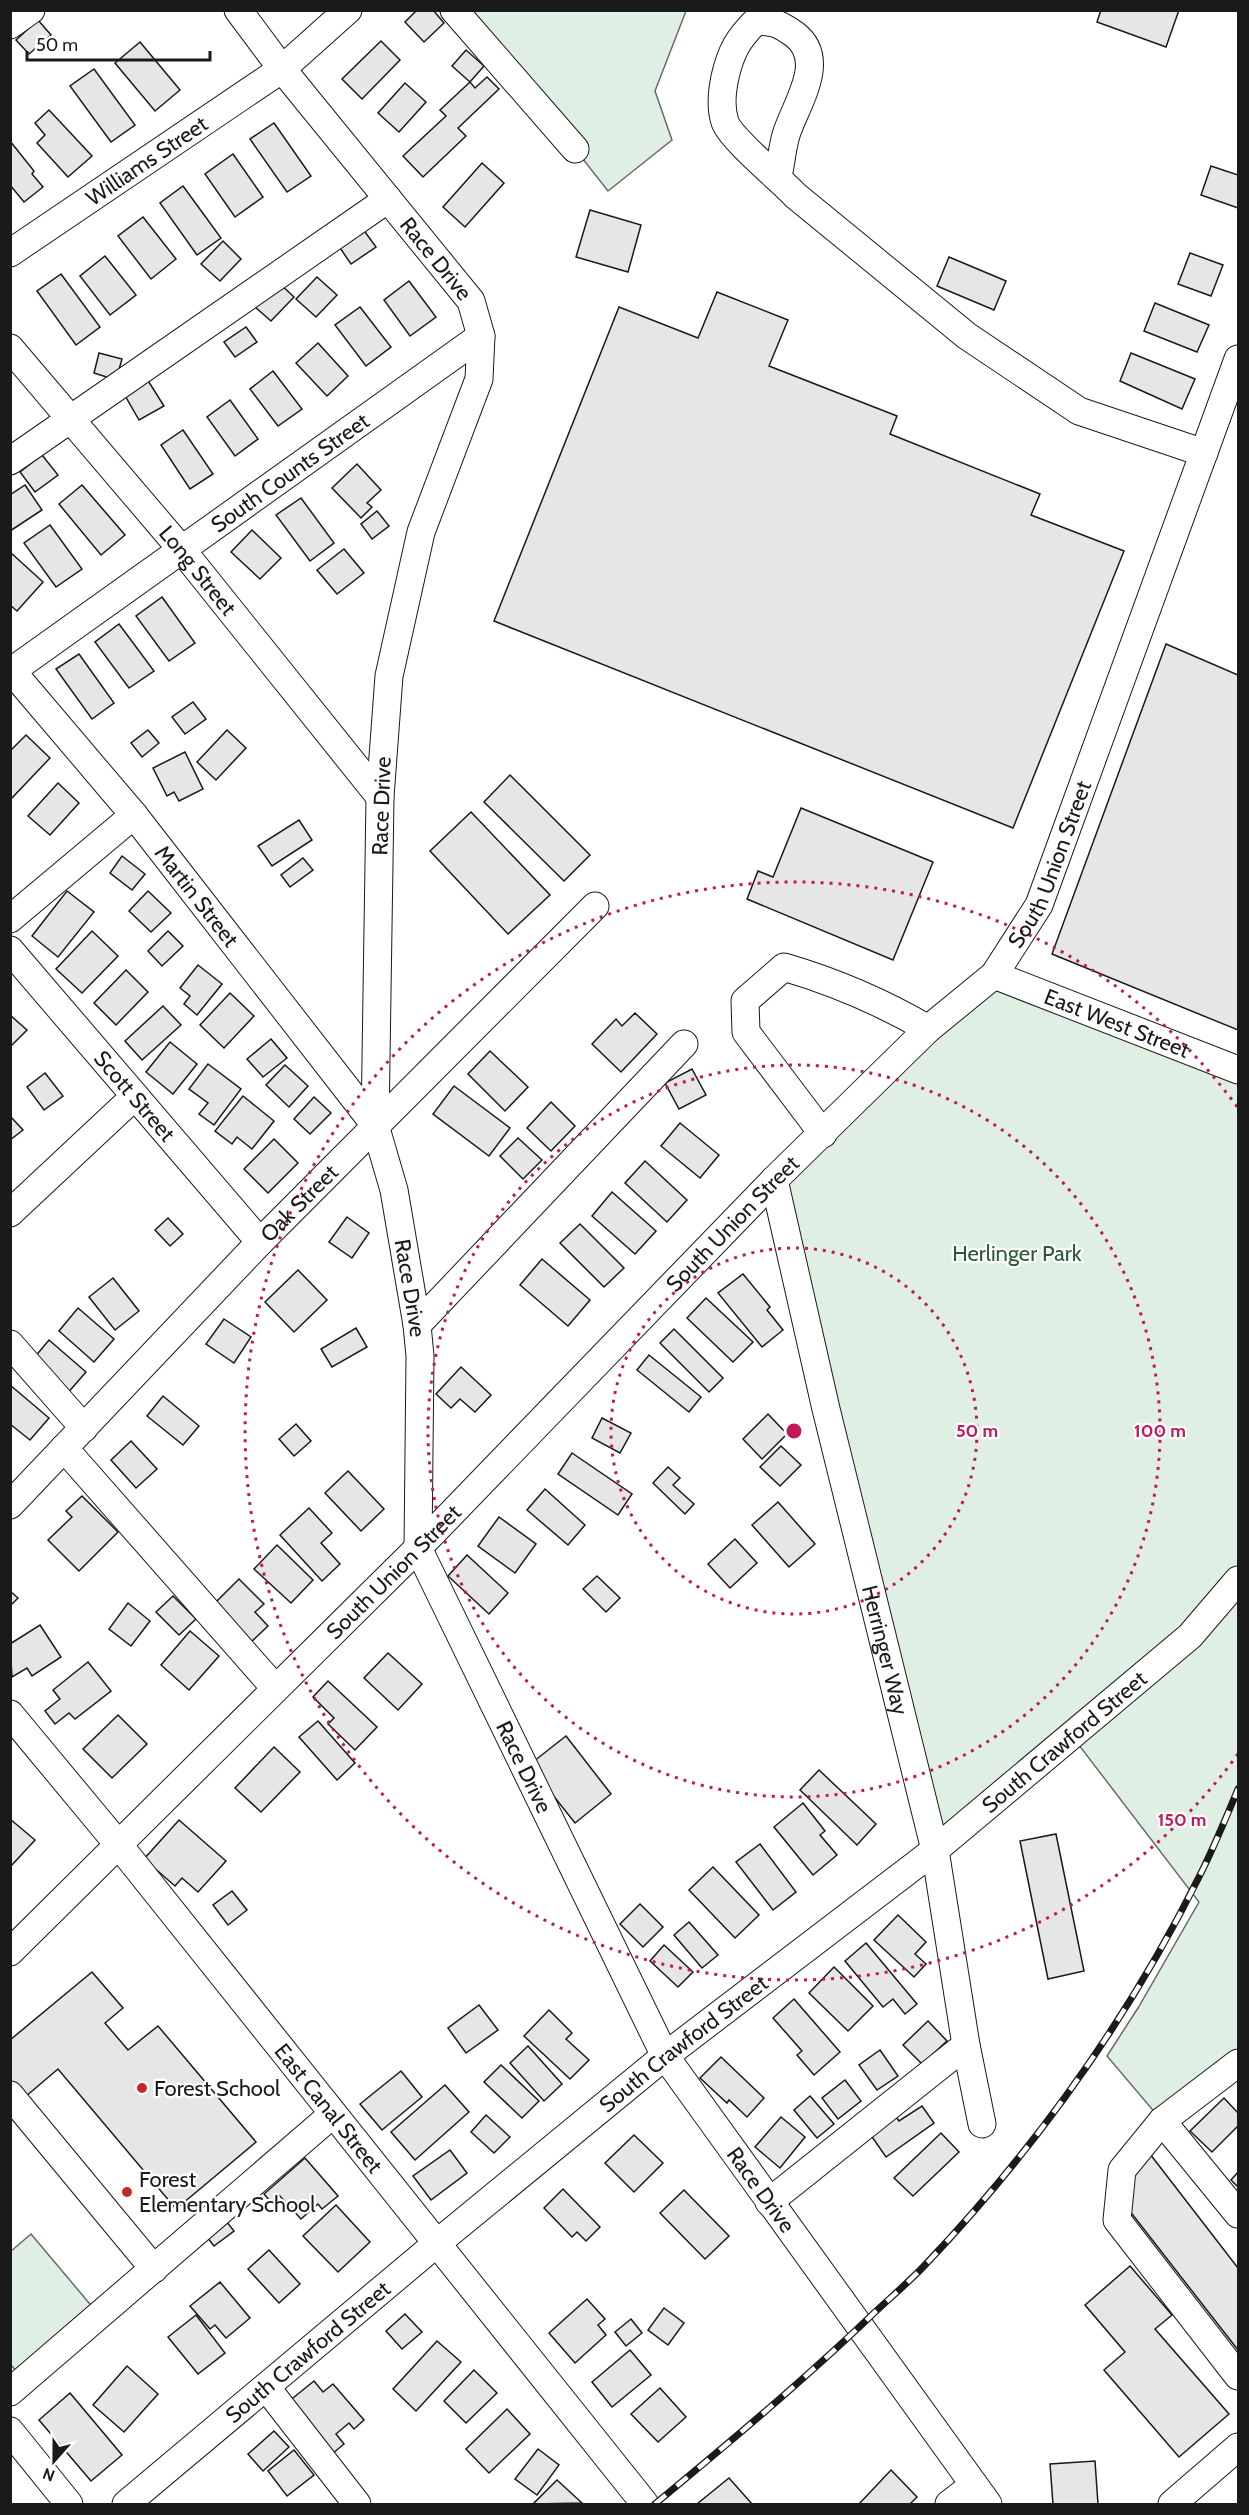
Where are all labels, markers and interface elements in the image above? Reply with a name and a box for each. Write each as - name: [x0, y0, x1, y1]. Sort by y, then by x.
- scale bar: [27, 24, 210, 62]
- text: 50 m: [36, 34, 78, 56]
- street label: Williams Street: [81, 110, 213, 212]
- street label: Race Drive: [394, 212, 478, 306]
- street label: South Counts Street: [206, 407, 375, 538]
- street label: Long Street: [153, 520, 242, 621]
- street label: Race Drive: [366, 756, 397, 856]
- street label: South Union Street: [1002, 777, 1097, 953]
- street label: Martin Street: [149, 840, 245, 953]
- street label: East West Street: [1040, 983, 1194, 1064]
- street label: Scott Street: [88, 1045, 181, 1148]
- street label: South Union Street: [660, 1150, 805, 1297]
- street label: Oak Street: [255, 1158, 344, 1248]
- street label: Race Drive: [389, 1237, 431, 1338]
- park label: Herlinger Park: [952, 1240, 1082, 1267]
- text: 50 m: [956, 1420, 998, 1442]
- text: 100 m: [1134, 1420, 1186, 1442]
- centre of rings: [784, 1421, 804, 1441]
- street label: South Union Street: [321, 1499, 467, 1645]
- street label: Herringer Way: [856, 1582, 914, 1718]
- street label: South Crawford Street: [976, 1665, 1153, 1819]
- street label: Race Drive: [490, 1717, 558, 1818]
- text: 150 m: [1158, 1809, 1206, 1831]
- street label: South Crawford Street: [594, 1969, 774, 2118]
- street label: East Canal Street: [269, 2038, 389, 2179]
- place label: Forest School: [154, 2075, 281, 2102]
- marker: Forest School: [135, 2081, 149, 2095]
- street label: Race Drive: [721, 2142, 801, 2238]
- place label: Forest Elementary School: [139, 2166, 316, 2218]
- marker: Forest Elementary School: [120, 2185, 134, 2199]
- street label: South Crawford Street: [220, 2275, 396, 2429]
- north arrow: [24, 2431, 84, 2491]
- text: N: [40, 2464, 57, 2485]

